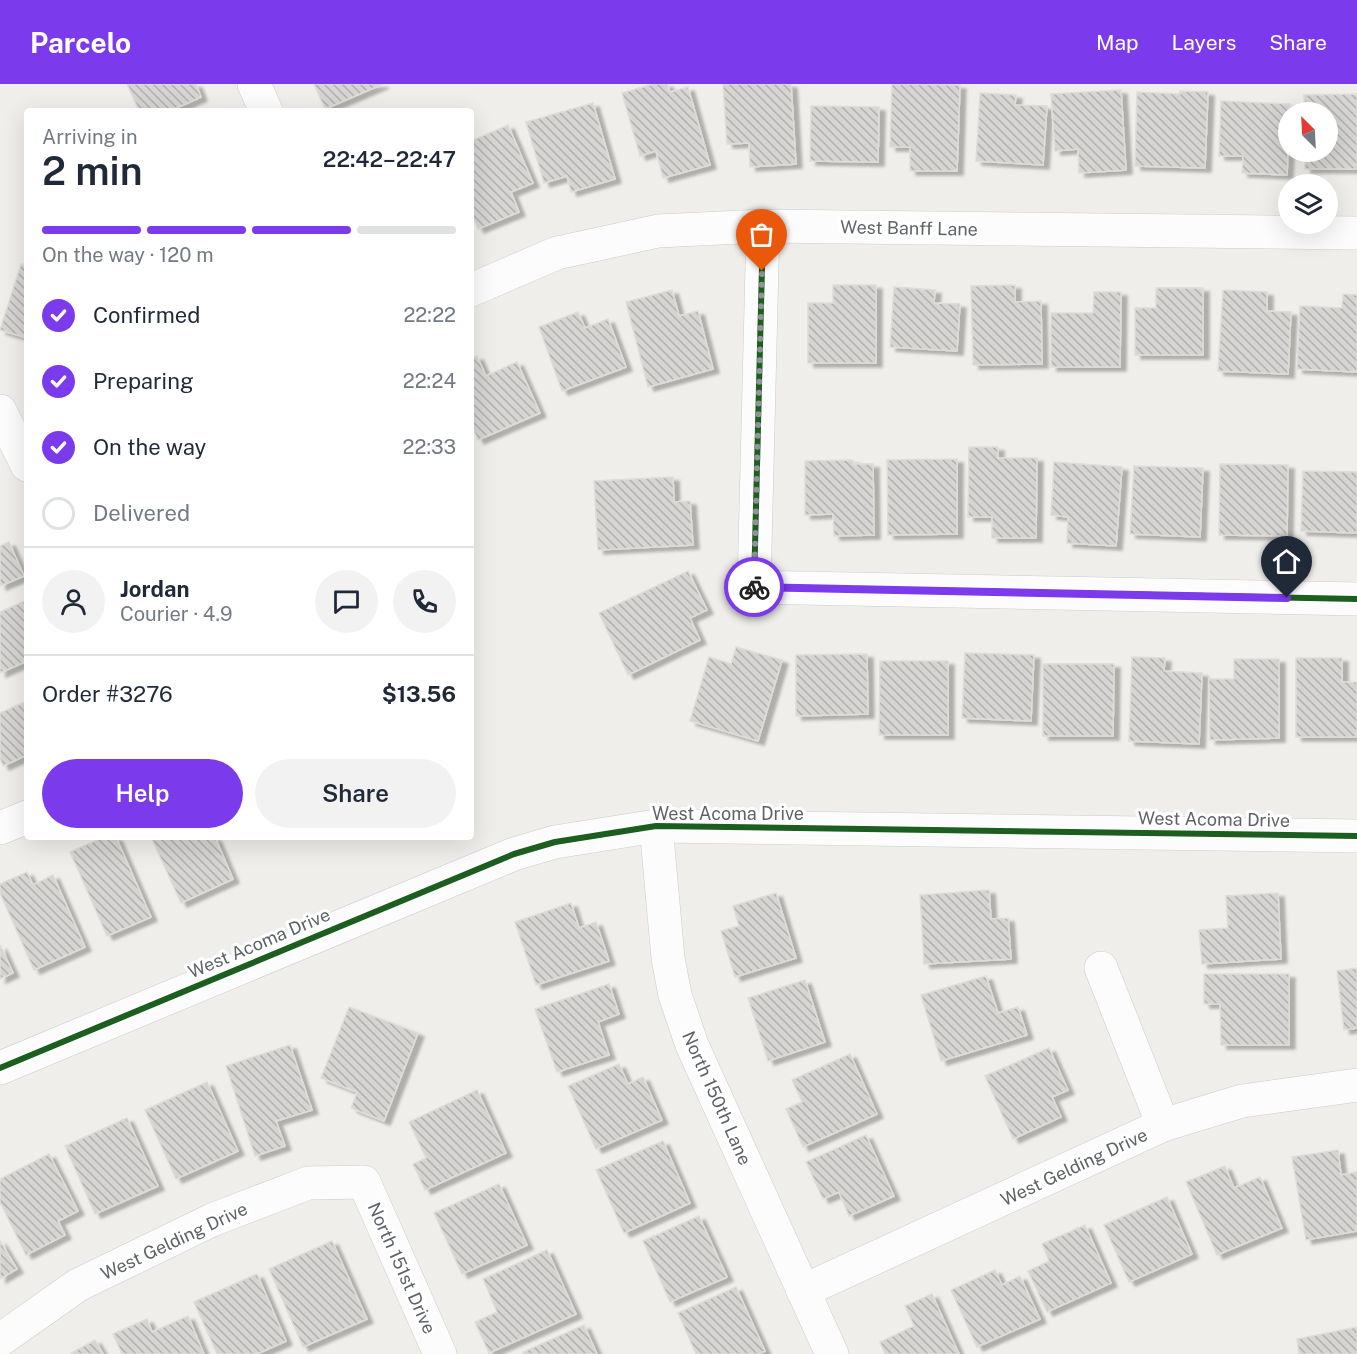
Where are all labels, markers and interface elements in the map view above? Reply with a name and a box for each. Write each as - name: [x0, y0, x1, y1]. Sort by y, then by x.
- text: Parcelo: [30, 26, 131, 59]
- text: Map: [1096, 30, 1139, 55]
- text: Layers: [1172, 30, 1236, 55]
- text: Share: [1269, 30, 1327, 55]
- north arrow: [1278, 102, 1338, 162]
- map controls: [1278, 102, 1338, 234]
- text: Arriving in: [42, 125, 137, 149]
- text: 22:42–22:47: [323, 146, 456, 172]
- text: 2 min: [42, 148, 143, 194]
- button: layers: [1278, 174, 1338, 234]
- pin: [736, 209, 787, 271]
- street label: West Banff Lane: [840, 216, 978, 240]
- icon: bag: [745, 218, 778, 251]
- text: On the way · 120 m: [42, 243, 214, 267]
- icon: check: [42, 299, 75, 332]
- text: Confirmed: [93, 302, 200, 328]
- text: 22:22: [403, 303, 456, 327]
- icon: check: [42, 365, 75, 398]
- text: Preparing: [93, 368, 194, 394]
- text: 22:24: [403, 369, 456, 393]
- icon: check: [42, 431, 75, 464]
- text: On the way: [93, 434, 206, 460]
- text: 22:33: [403, 435, 456, 459]
- text: Delivered: [93, 500, 190, 526]
- pin: [1261, 536, 1312, 598]
- icon: home: [1270, 545, 1303, 578]
- courier: [724, 557, 784, 617]
- button: person: [42, 570, 105, 633]
- button: chat: [315, 570, 378, 633]
- button: phone: [393, 570, 456, 633]
- icon: bike: [738, 571, 771, 604]
- text: Jordan: [120, 576, 189, 602]
- text: Courier · 4.9: [120, 602, 232, 626]
- text: Order #3276: [42, 681, 173, 707]
- text: $13.56: [382, 681, 456, 707]
- button: Help: [42, 759, 243, 828]
- button: Share: [255, 759, 456, 828]
- street label: West Acoma Drive: [652, 803, 804, 824]
- street label: West Acoma Drive: [1138, 807, 1290, 831]
- street label: West Acoma Drive: [185, 904, 333, 982]
- street label: North 150th Lane: [678, 1028, 756, 1168]
- street label: West Gelding Drive: [997, 1124, 1151, 1210]
- street label: West Gelding Drive: [97, 1198, 251, 1284]
- street label: North 151st Drive: [364, 1199, 440, 1337]

